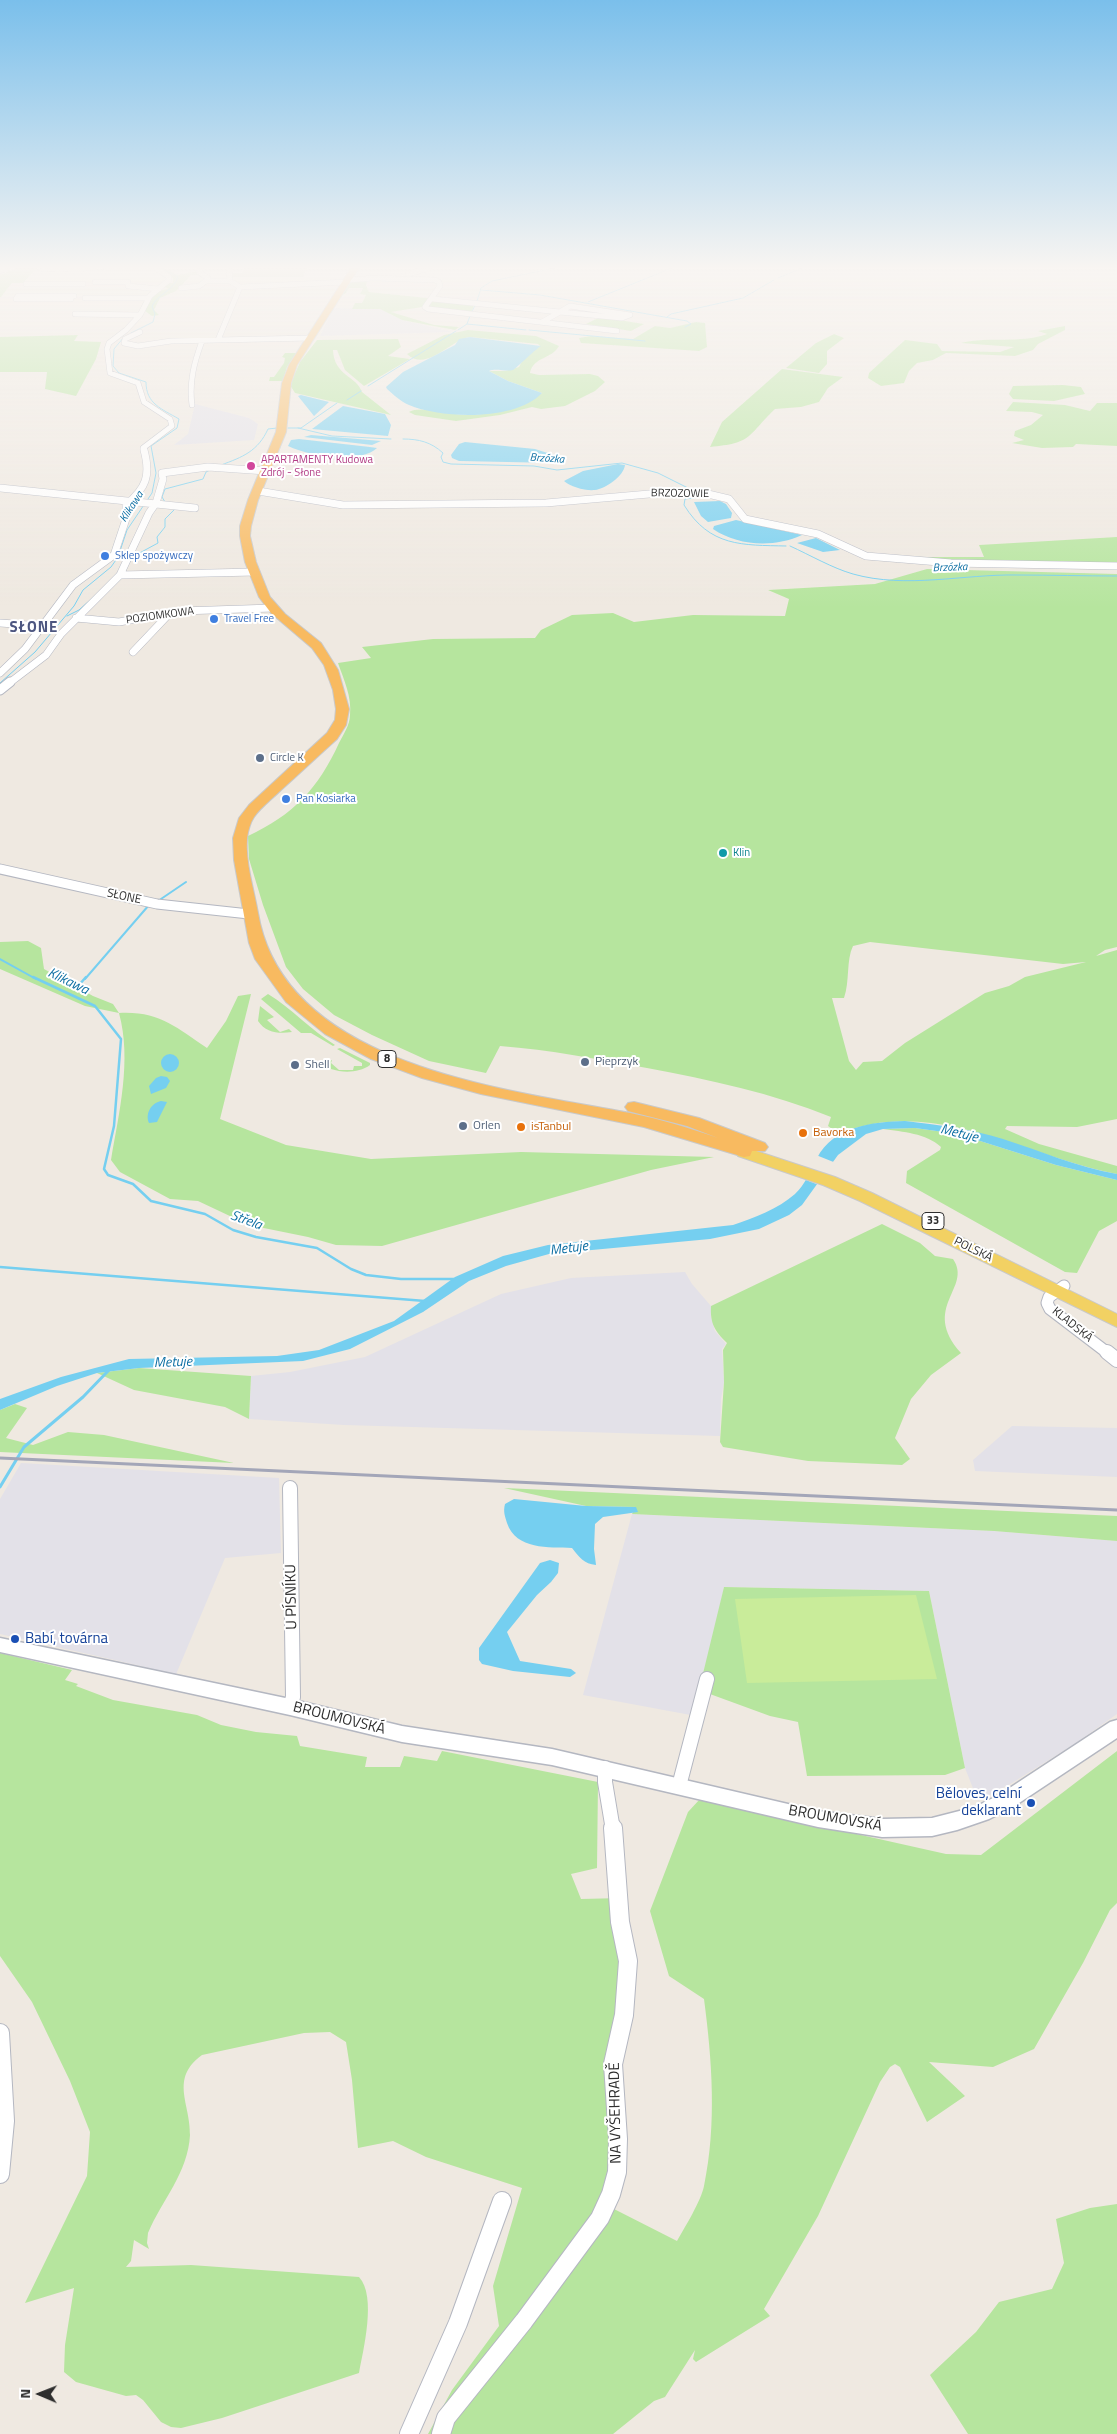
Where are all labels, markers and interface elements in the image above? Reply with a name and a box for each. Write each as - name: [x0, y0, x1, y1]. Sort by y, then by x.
- water label: Brzózka: [529, 451, 565, 467]
- place label: APARTAMENTY Kudowa Zdrój - Słone: [261, 453, 373, 479]
- marker: APARTAMENTY Kudowa Zdrój - Słone: [245, 460, 257, 472]
- street label: BRZOZOWIE: [651, 487, 709, 501]
- water label: Klikawa: [117, 489, 147, 525]
- place label: Sklep spożywczy: [115, 549, 193, 563]
- marker: Sklep spożywczy: [99, 550, 111, 562]
- water label: Brzózka: [932, 561, 968, 575]
- street label: POZIOMKOWA: [125, 605, 195, 627]
- place label: Travel Free: [224, 612, 274, 626]
- marker: Travel Free: [208, 613, 220, 625]
- district label: SŁONE: [9, 619, 59, 637]
- place label: Circle K: [270, 751, 304, 765]
- marker: Circle K: [254, 752, 266, 764]
- place label: Pan Kosiarka: [296, 792, 356, 806]
- marker: Pan Kosiarka: [280, 793, 292, 805]
- place label: Klin: [733, 846, 750, 860]
- marker: Klin: [717, 847, 729, 859]
- street label: SŁONE: [106, 886, 142, 908]
- water label: Klikawa: [45, 965, 91, 999]
- road number: 8: [378, 1050, 396, 1068]
- place label: Pieprzyk: [595, 1055, 638, 1069]
- marker: Pieprzyk: [579, 1056, 591, 1068]
- place label: Shell: [305, 1058, 330, 1072]
- marker: Shell: [289, 1059, 301, 1071]
- place label: Orlen: [473, 1119, 500, 1133]
- marker: Orlen: [457, 1120, 469, 1132]
- place label: isTanbul: [531, 1120, 571, 1134]
- marker: isTanbul: [515, 1121, 527, 1133]
- water label: Metuje: [938, 1121, 980, 1147]
- place label: Bavorka: [813, 1126, 854, 1140]
- marker: Bavorka: [797, 1127, 809, 1139]
- water label: Střela: [228, 1208, 264, 1234]
- road number: 33: [922, 1212, 944, 1230]
- street label: POLSKÁ: [951, 1234, 995, 1266]
- water label: Metuje: [549, 1238, 589, 1260]
- street label: KLADSKÁ: [1049, 1304, 1095, 1346]
- water label: Metuje: [154, 1354, 192, 1372]
- street label: U PÍSNÍKU: [282, 1564, 302, 1630]
- place label: Babí, továrna: [25, 1630, 108, 1648]
- marker: Babí, továrna: [9, 1633, 21, 1645]
- street label: BROUMOVSKÁ: [291, 1699, 387, 1739]
- place label: Běloves, celní deklarant: [936, 1785, 1021, 1820]
- marker: Běloves, celní deklarant: [1025, 1797, 1037, 1809]
- street label: BROUMOVSKÁ: [787, 1802, 883, 1836]
- street label: NA VYŠEHRADĚ: [606, 2062, 626, 2164]
- north arrow: [15, 2369, 65, 2419]
- text: N: [14, 2389, 35, 2399]

